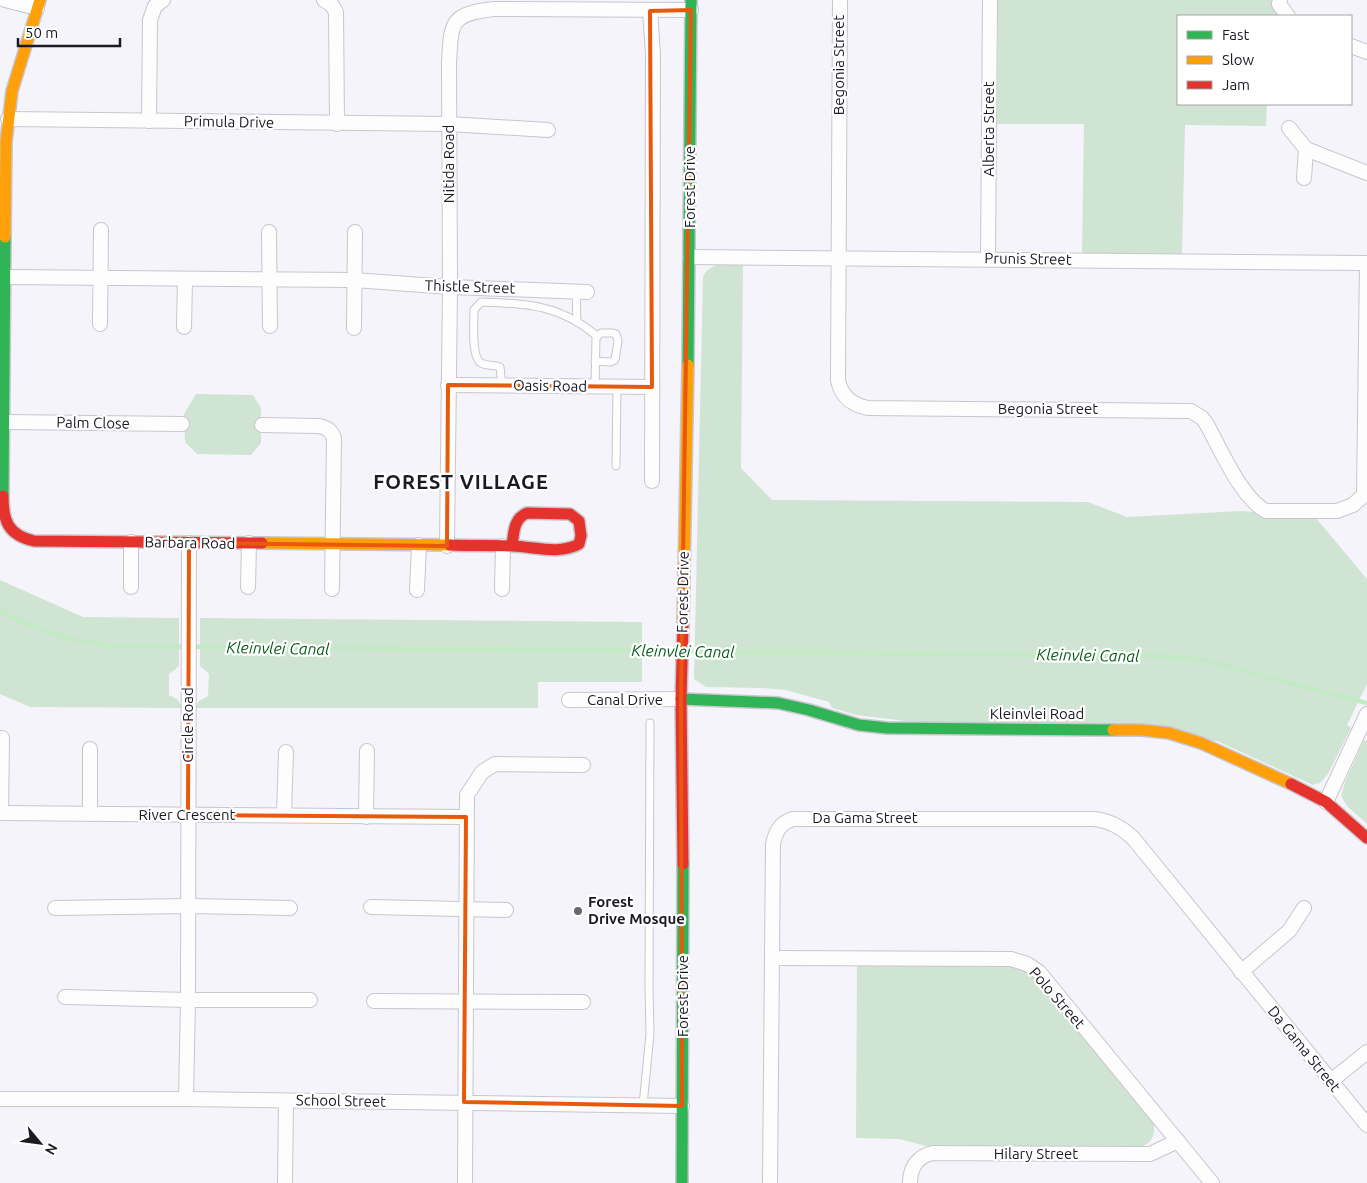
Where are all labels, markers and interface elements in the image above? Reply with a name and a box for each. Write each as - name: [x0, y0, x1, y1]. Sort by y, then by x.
- scale bar: [18, 15, 120, 47]
- street label: Begonia Street: [830, 15, 847, 115]
- legend: [1177, 15, 1352, 105]
- text: 50 m: [25, 24, 58, 41]
- text: Fast: [1222, 26, 1250, 43]
- text: Slow: [1222, 51, 1255, 68]
- text: Jam: [1222, 76, 1250, 93]
- street label: Alberta Street: [980, 81, 997, 177]
- street label: Primula Drive: [184, 112, 274, 131]
- street label: Nitida Road: [440, 125, 457, 203]
- street label: Forest Drive: [681, 146, 698, 228]
- street label: Prunis Street: [984, 249, 1072, 268]
- street label: Thistle Street: [425, 276, 516, 297]
- street label: Oasis Road: [513, 376, 587, 395]
- street label: Begonia Street: [998, 400, 1098, 417]
- street label: Palm Close: [56, 413, 130, 432]
- district label: FOREST VILLAGE: [373, 470, 549, 493]
- street label: Barbara Road: [144, 533, 236, 552]
- street label: Forest Drive: [673, 551, 692, 633]
- water label: Kleinvlei Canal: [226, 638, 330, 658]
- water label: Kleinvlei Canal: [631, 641, 735, 661]
- water label: Kleinvlei Canal: [1036, 645, 1140, 665]
- street label: Circle Road: [179, 687, 196, 763]
- street label: Canal Drive: [587, 691, 663, 708]
- street label: Kleinvlei Road: [990, 705, 1084, 722]
- street label: River Crescent: [139, 806, 236, 823]
- street label: Da Gama Street: [812, 809, 918, 826]
- place label: Forest Drive Mosque: [588, 893, 685, 927]
- marker: Forest Drive Mosque: [572, 905, 584, 917]
- street label: Forest Drive: [674, 955, 691, 1037]
- street label: Polo Street: [1026, 964, 1089, 1032]
- street label: Da Gama Street: [1265, 1002, 1344, 1095]
- street label: School Street: [296, 1091, 386, 1110]
- north arrow: [15, 1118, 65, 1168]
- text: N: [42, 1141, 61, 1158]
- street label: Hilary Street: [994, 1145, 1078, 1162]

